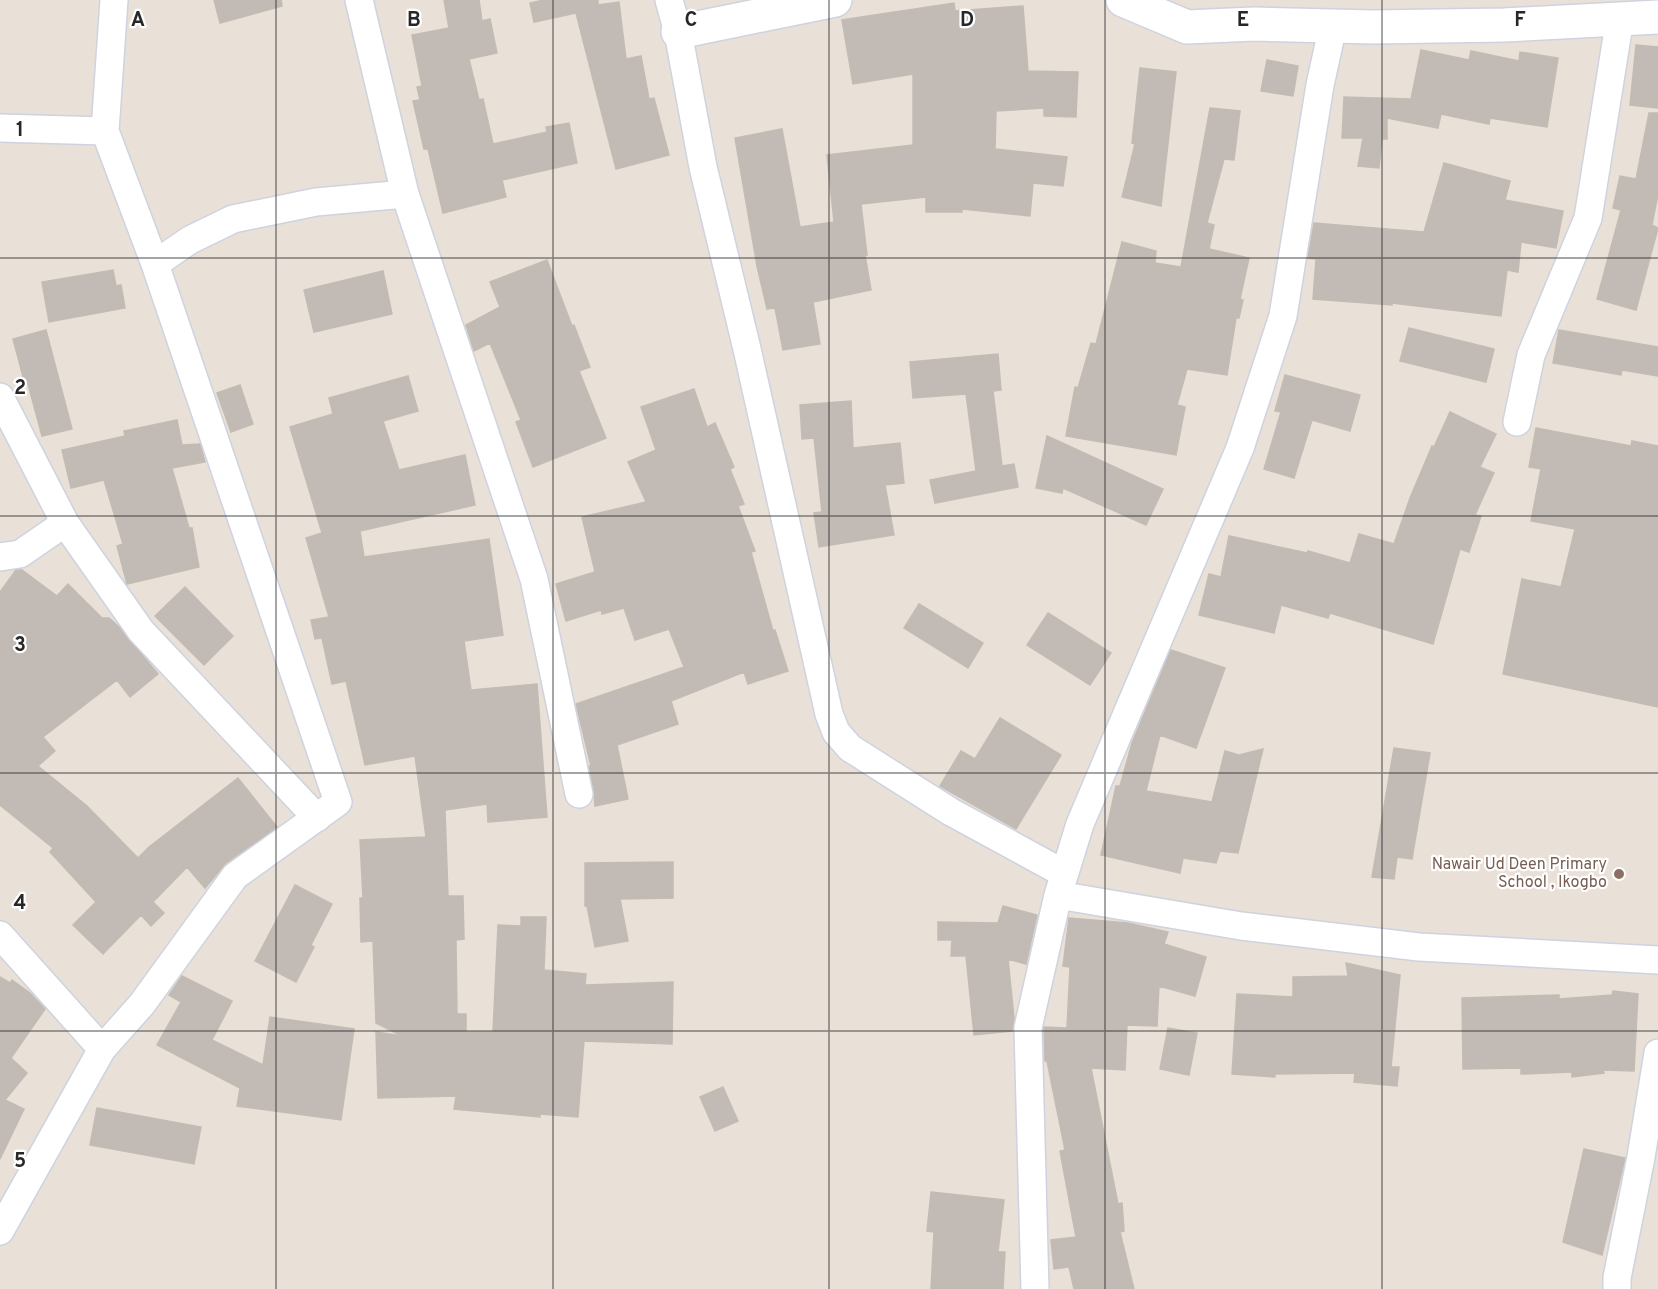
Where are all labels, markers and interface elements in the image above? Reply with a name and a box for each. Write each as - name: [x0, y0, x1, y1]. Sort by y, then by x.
- text: A: [131, 8, 145, 34]
- text: B: [407, 8, 421, 34]
- text: C: [685, 8, 697, 34]
- text: D: [960, 8, 974, 34]
- text: E: [1237, 8, 1249, 34]
- text: F: [1514, 8, 1526, 34]
- text: 1: [16, 118, 24, 144]
- text: 2: [14, 376, 26, 402]
- text: 3: [14, 633, 26, 659]
- place label: Nawair Ud Deen Primary School , Ikogbo: [1432, 855, 1607, 893]
- marker: Nawair Ud Deen Primary School , Ikogbo: [1612, 867, 1626, 881]
- text: 4: [14, 891, 26, 917]
- text: 5: [14, 1149, 26, 1175]

